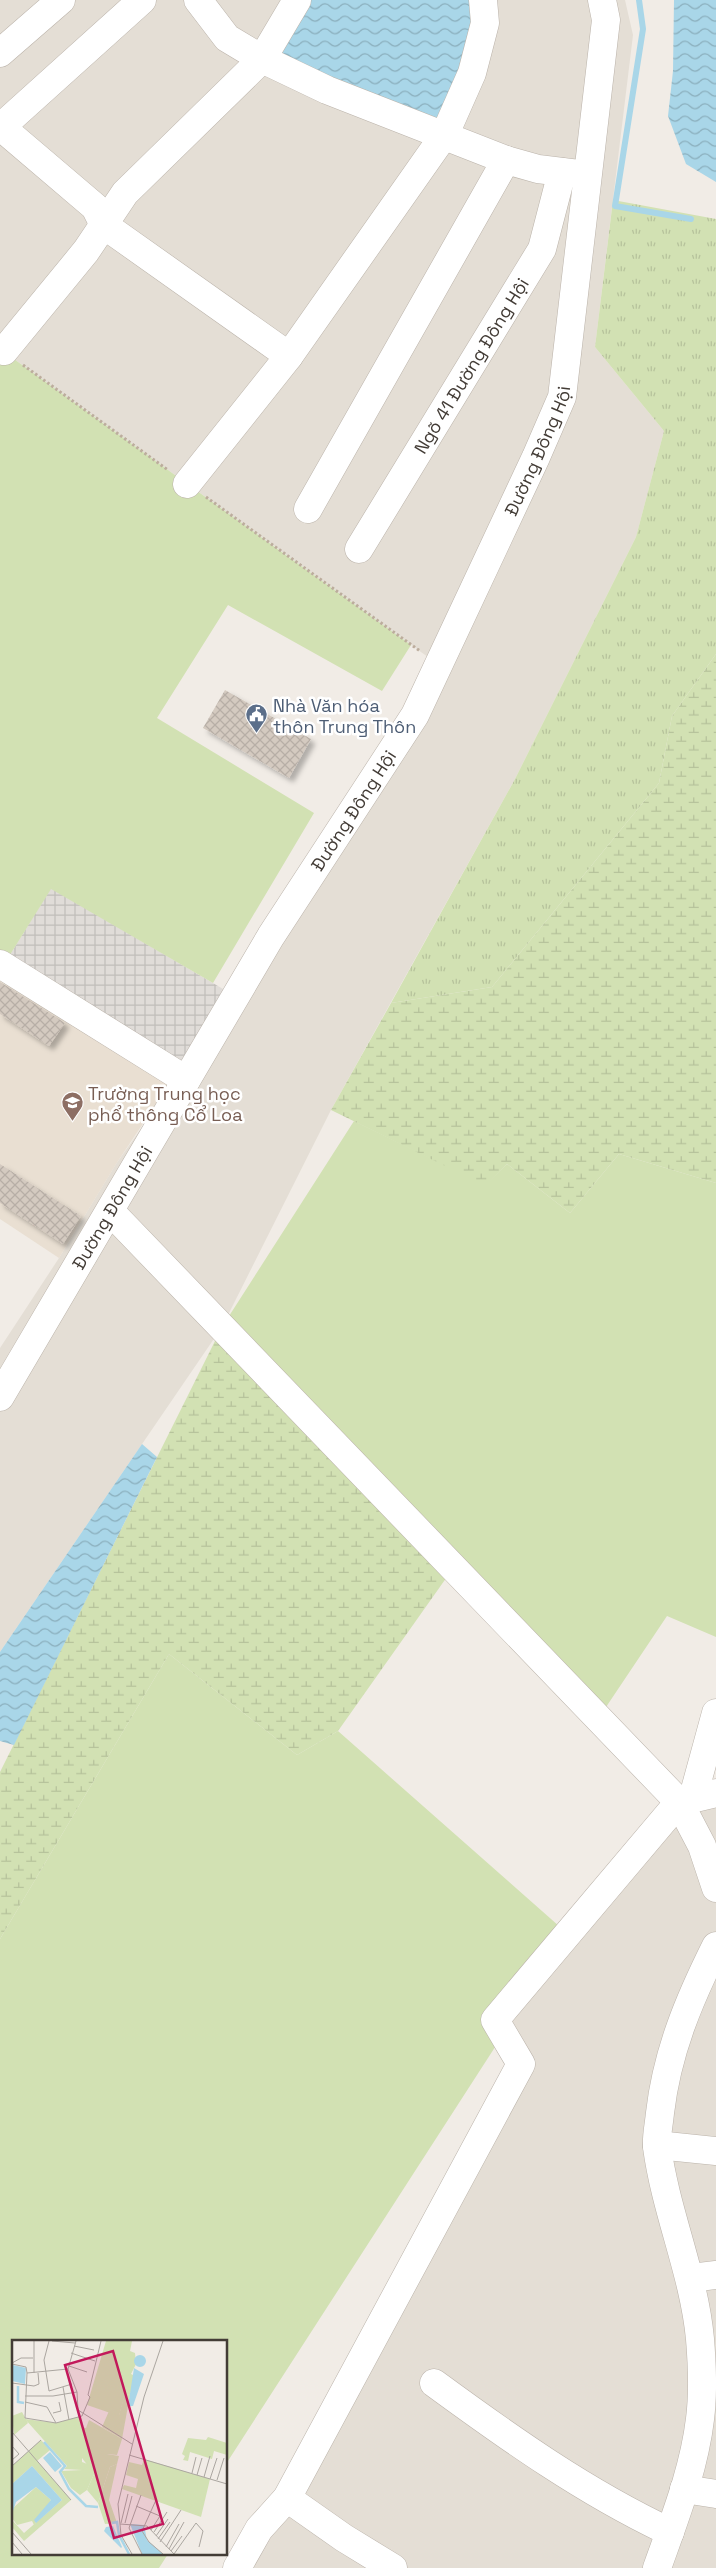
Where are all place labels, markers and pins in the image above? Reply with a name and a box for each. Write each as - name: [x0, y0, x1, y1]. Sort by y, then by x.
- place label: Nhà Văn hóa thôn Trung Thôn: [273, 694, 416, 738]
- public building icon: Nhà Văn hóa thôn Trung Thôn: [245, 703, 269, 734]
- place label: Trường Trung học phổ thông Cổ Loa: [88, 1082, 243, 1126]
- school or university icon: Trường Trung học phổ thông Cổ Loa: [60, 1091, 84, 1122]

